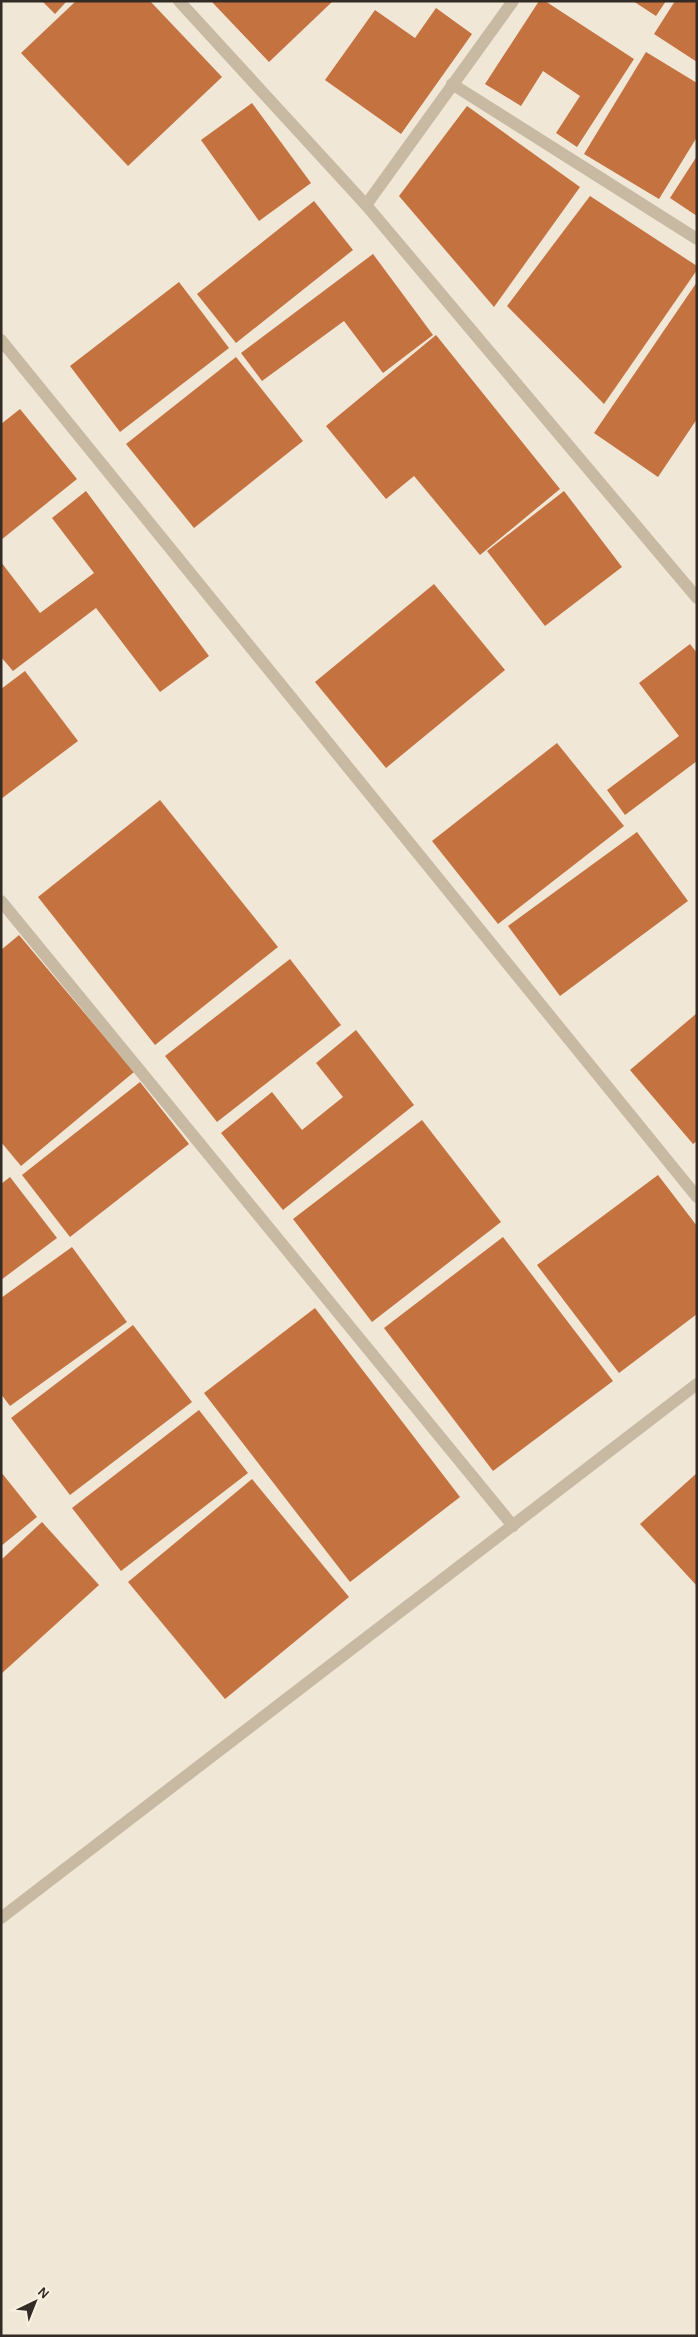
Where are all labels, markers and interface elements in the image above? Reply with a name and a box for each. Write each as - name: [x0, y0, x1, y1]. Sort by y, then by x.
- north arrow: [10, 2277, 60, 2327]
- text: N: [34, 2283, 53, 2303]

